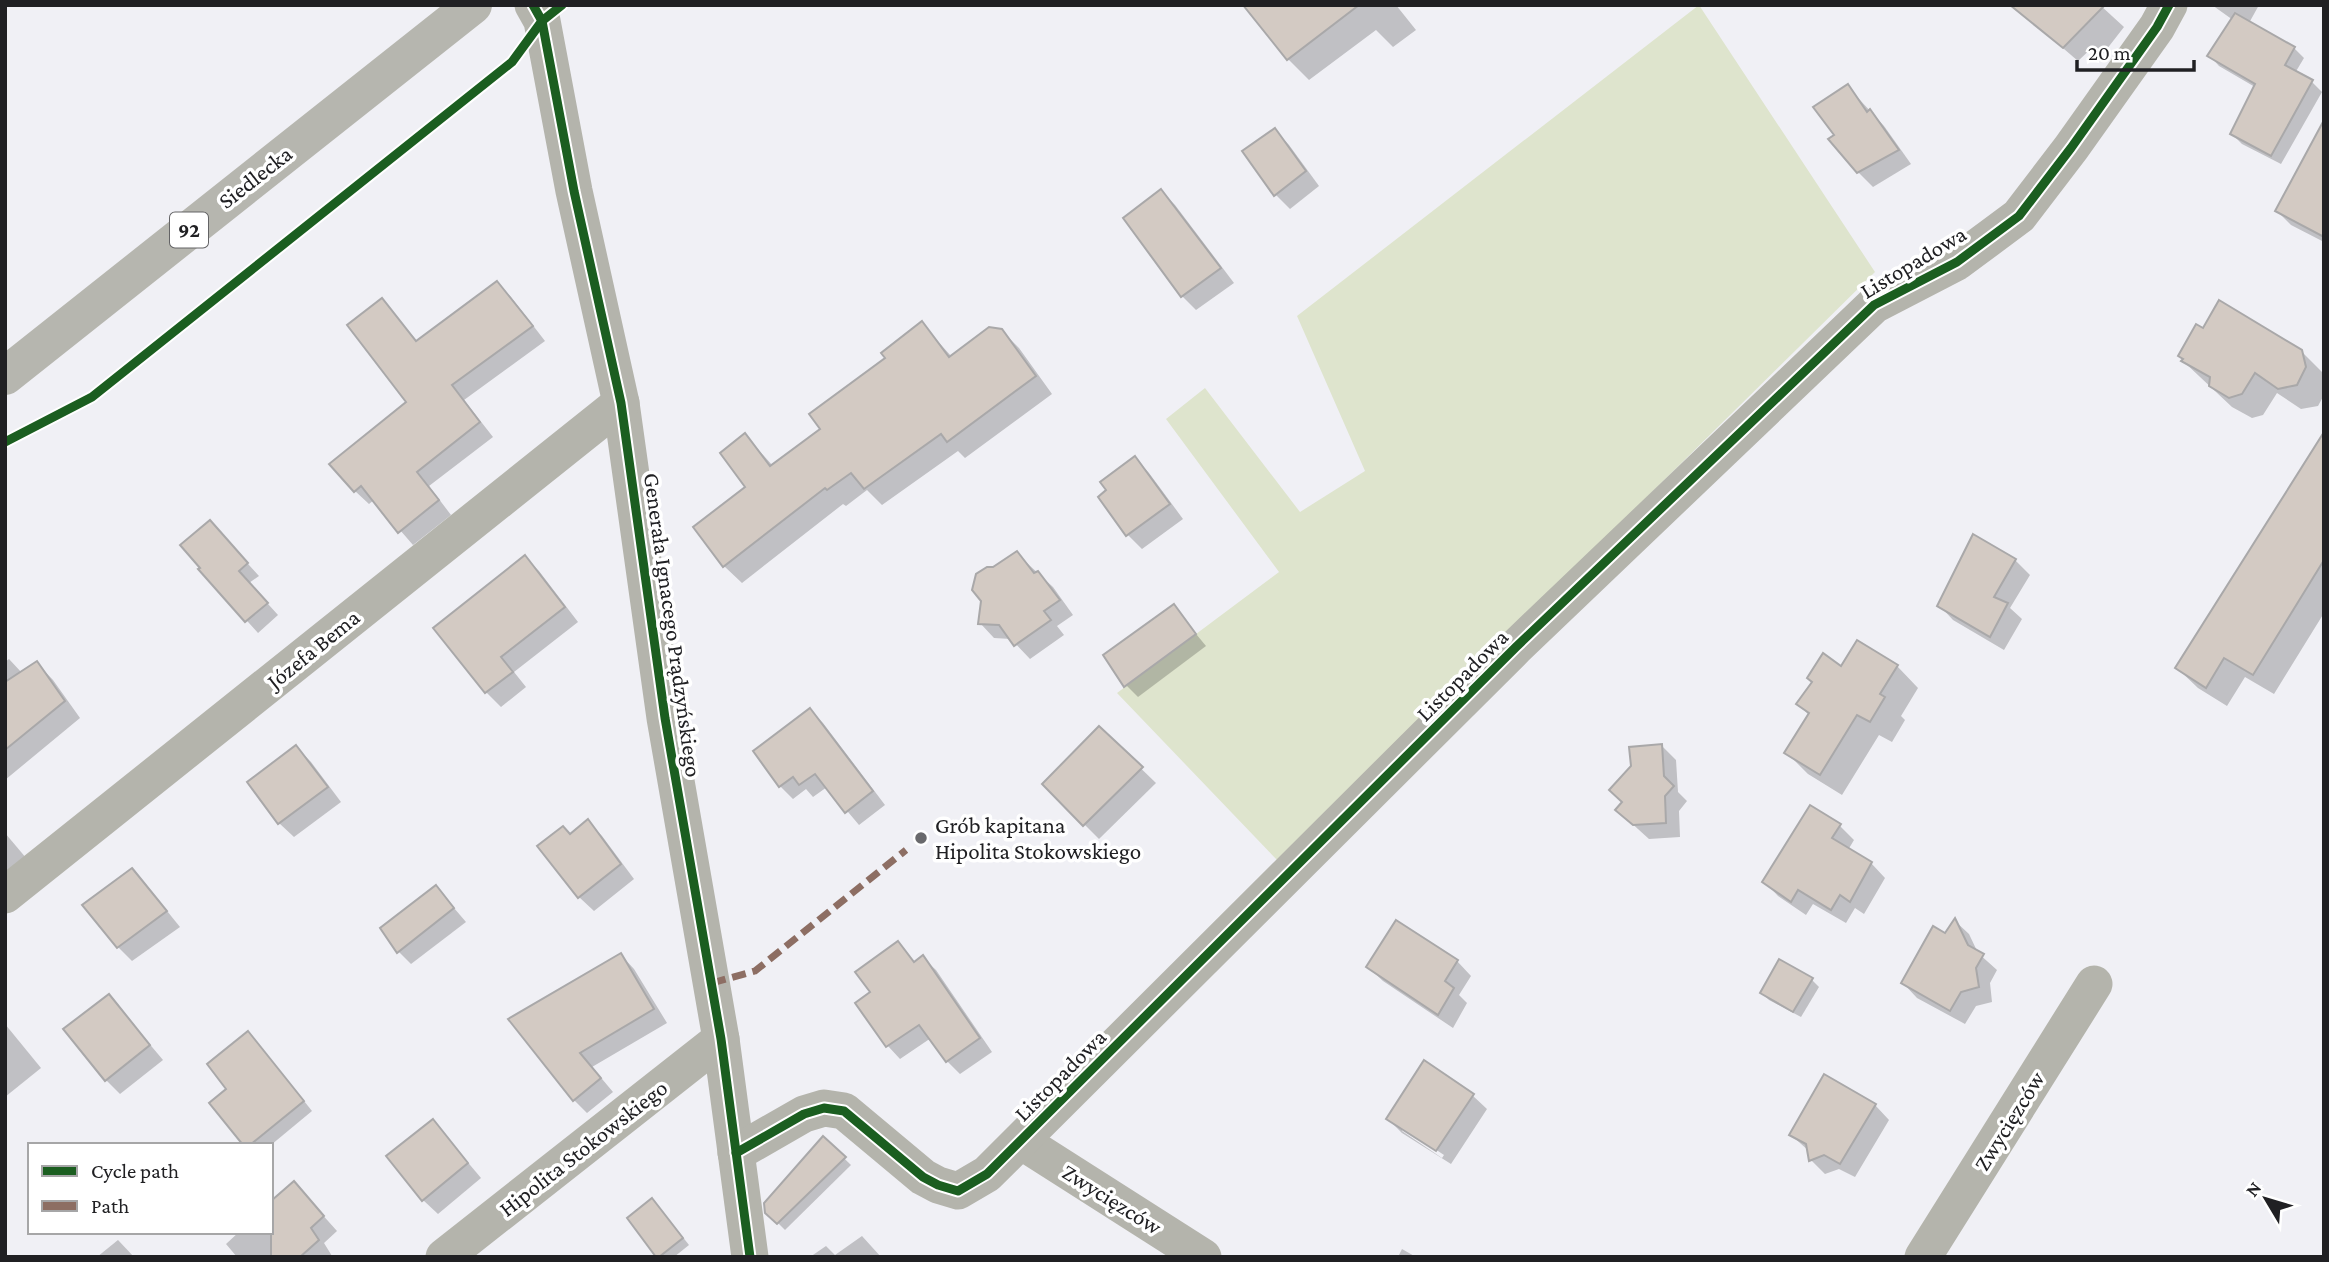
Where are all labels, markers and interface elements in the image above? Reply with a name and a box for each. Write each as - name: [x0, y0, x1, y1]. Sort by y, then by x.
- scale bar: [2077, 28, 2194, 72]
- text: 20 m: [2088, 41, 2131, 65]
- street label: Siedlecka: [213, 140, 297, 214]
- road number: 92: [170, 212, 208, 247]
- street label: Listopadowa: [1855, 220, 1971, 304]
- street label: Generała Ignacego Prądzyńskiego: [639, 471, 707, 779]
- street label: Józefa Bema: [260, 604, 365, 695]
- street label: Listopadowa: [1411, 623, 1514, 726]
- place label: Grób kapitana Hipolita Stokowskiego: [935, 812, 1141, 864]
- marker: Grób kapitana Hipolita Stokowskiego: [913, 830, 929, 846]
- street label: Listopadowa: [1009, 1023, 1112, 1126]
- street label: Zwycięzców: [1968, 1066, 2050, 1175]
- street label: Hipolita Stokowskiego: [494, 1074, 672, 1222]
- legend: [28, 1143, 273, 1234]
- street label: Zwycięzców: [1058, 1158, 1167, 1240]
- text: Cycle path: [91, 1159, 179, 1183]
- north arrow: [2231, 1164, 2301, 1234]
- text: N: [2241, 1177, 2265, 1200]
- text: Path: [91, 1194, 129, 1218]

